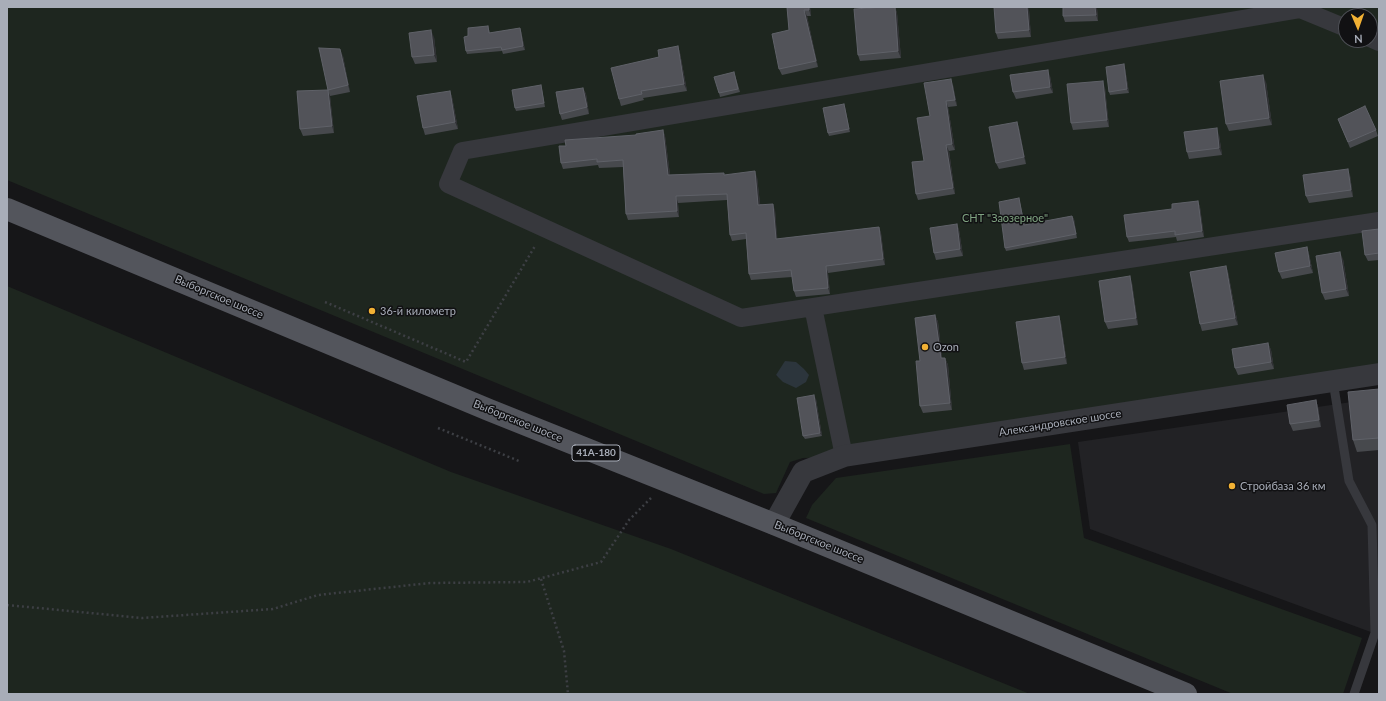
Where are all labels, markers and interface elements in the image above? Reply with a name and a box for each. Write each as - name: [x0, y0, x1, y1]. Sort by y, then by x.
- north arrow: [1338, 8, 1378, 48]
- text: N: [1354, 33, 1363, 46]
- park label: СНТ "Заозерное": [962, 211, 1048, 225]
- street label: Выборгское шоссе: [173, 272, 265, 322]
- place label: 36-й километр: [380, 304, 456, 318]
- marker: 36-й километр: [367, 306, 377, 316]
- place label: Ozon: [933, 340, 959, 354]
- marker: Ozon: [920, 342, 930, 352]
- street label: Выборгское шоссе: [471, 397, 565, 445]
- street label: Александровское шоссе: [998, 407, 1122, 439]
- road number: 41А-180: [572, 445, 620, 461]
- place label: Стройбаза 36 км: [1240, 479, 1326, 493]
- marker: Стройбаза 36 км: [1227, 481, 1237, 491]
- street label: Выборгское шоссе: [772, 518, 866, 566]

